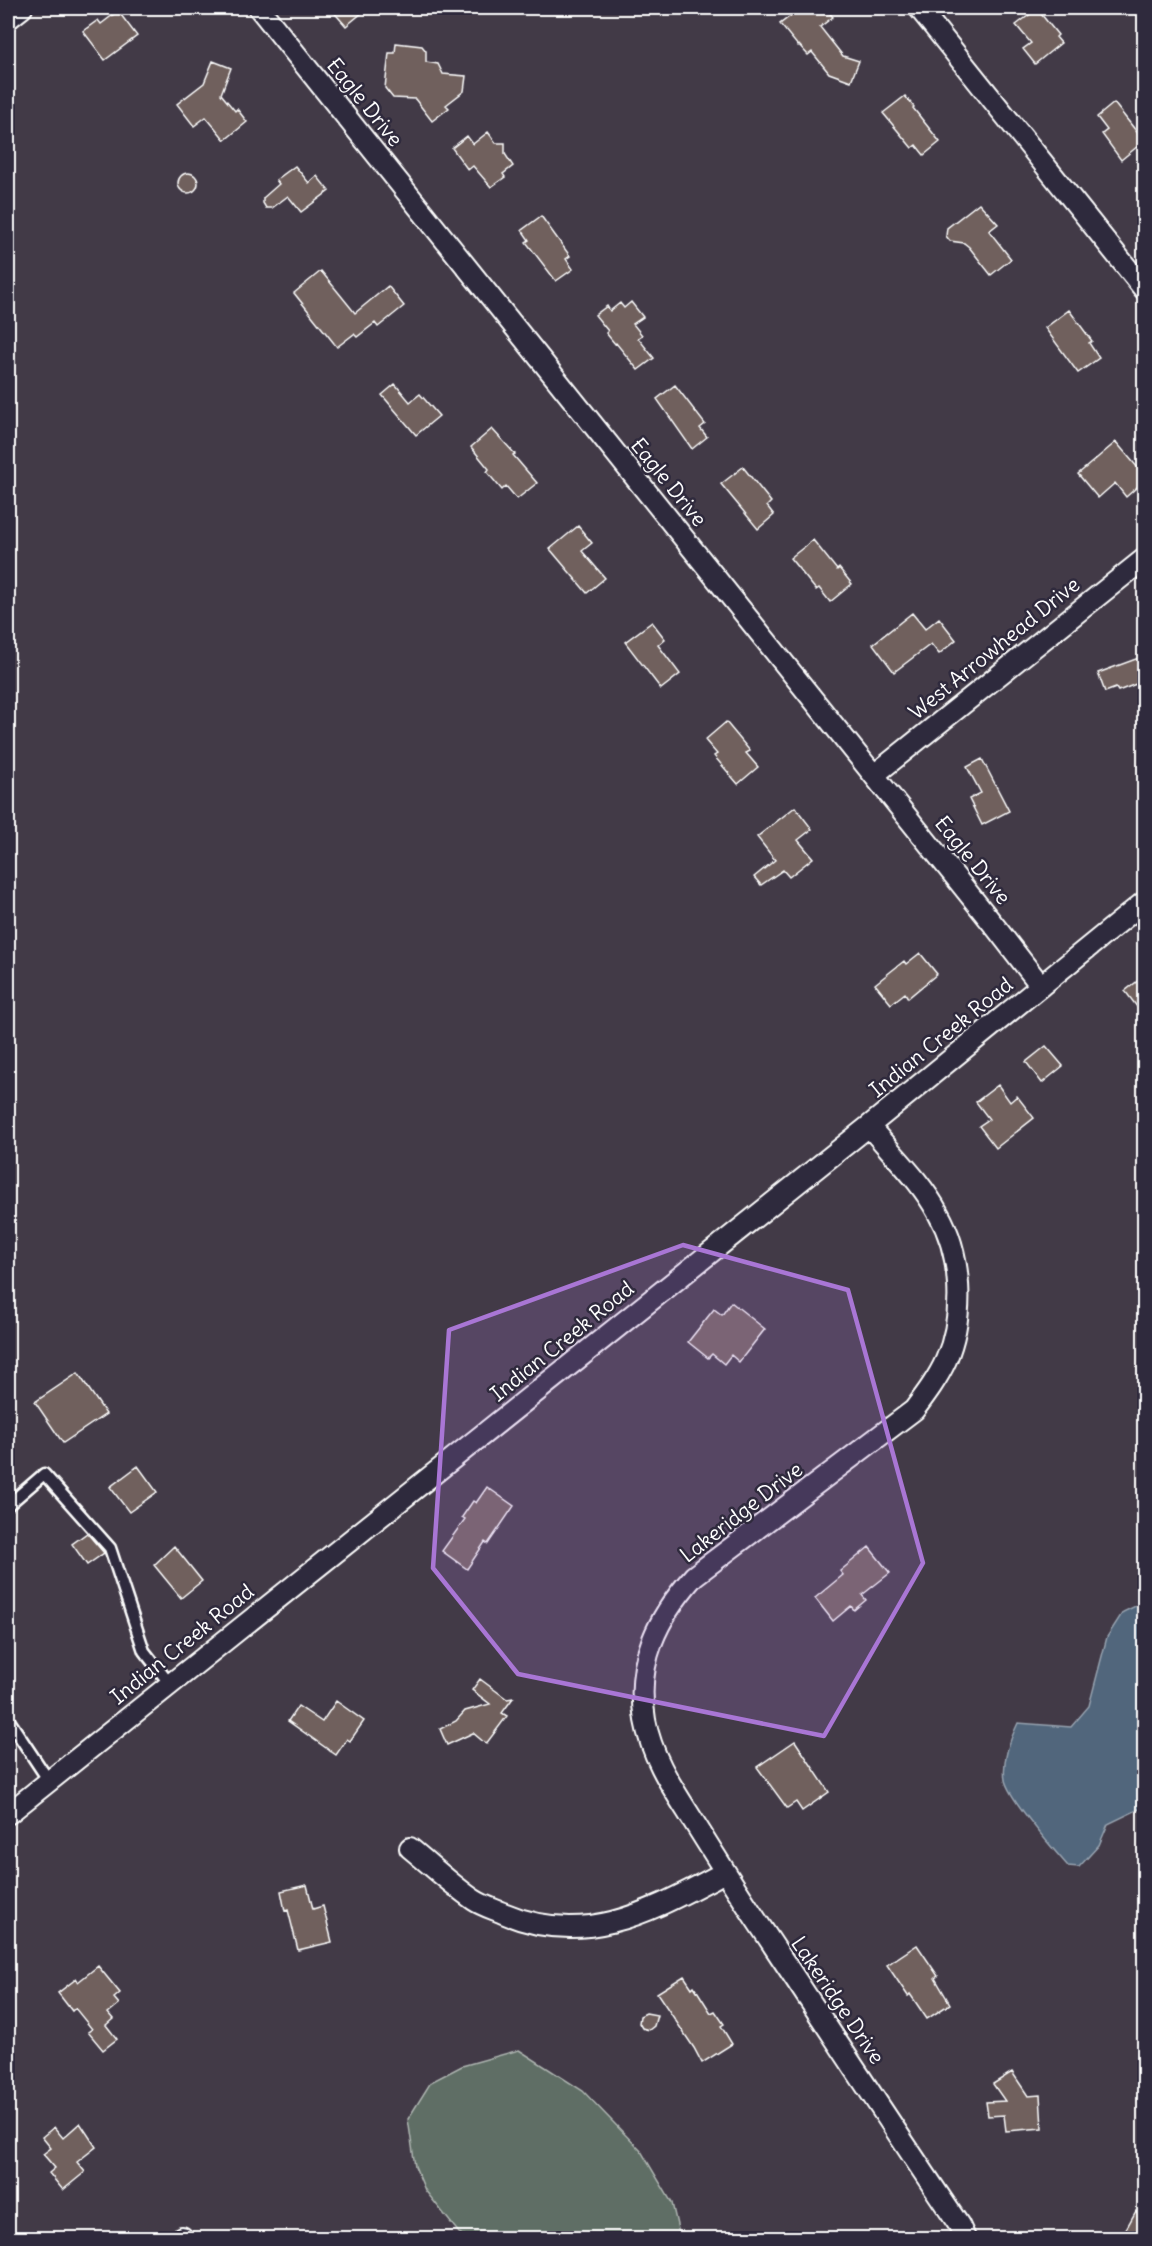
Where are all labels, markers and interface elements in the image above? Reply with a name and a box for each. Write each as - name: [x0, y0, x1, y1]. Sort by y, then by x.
- street label: Eagle Drive: [321, 52, 409, 152]
- street label: Eagle Drive: [625, 432, 713, 532]
- street label: West Arrowhead Drive: [903, 571, 1085, 725]
- street label: Eagle Drive: [929, 810, 1017, 910]
- street label: Indian Creek Road: [864, 971, 1018, 1103]
- street label: Indian Creek Road: [485, 1275, 639, 1407]
- street label: Lakeridge Drive: [674, 1456, 808, 1568]
- street label: Indian Creek Road: [105, 1578, 259, 1710]
- street label: Lakeridge Drive: [785, 1931, 891, 2069]

